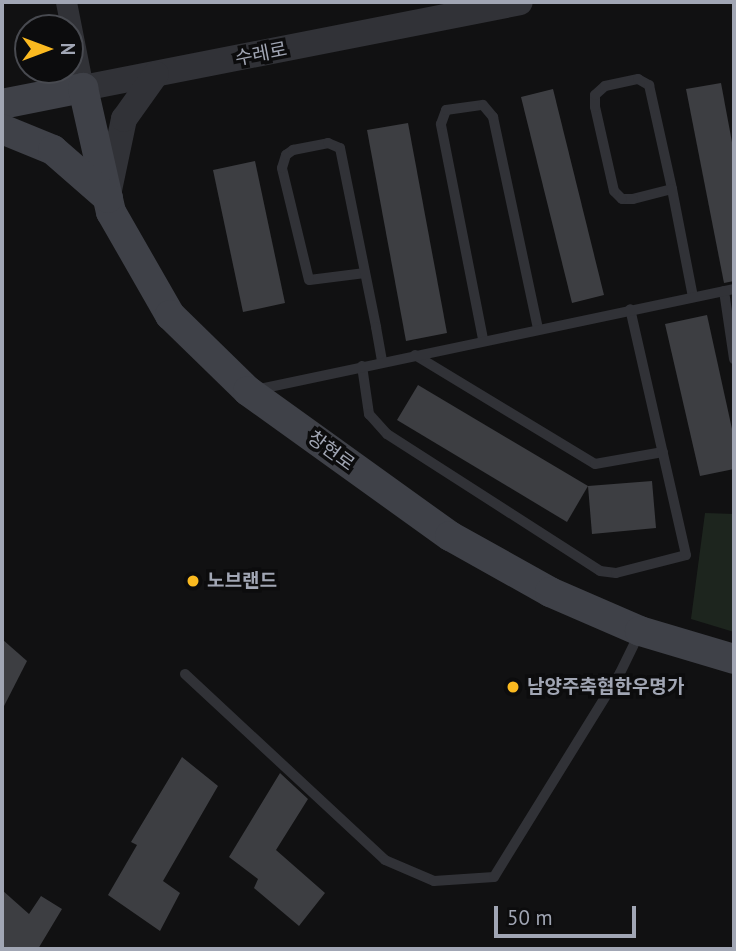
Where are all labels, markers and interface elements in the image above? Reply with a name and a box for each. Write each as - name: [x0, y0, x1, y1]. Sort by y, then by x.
- north arrow: [14, 14, 84, 84]
- street label: 수레로: [233, 38, 289, 70]
- text: N: [56, 43, 80, 55]
- street label: 창현로: [303, 426, 359, 476]
- place label: 노브랜드: [207, 570, 277, 592]
- marker: 노브랜드: [185, 573, 201, 589]
- place label: 남양주축협한우명가: [527, 676, 684, 698]
- marker: 남양주축협한우명가: [505, 679, 521, 695]
- scale bar: [498, 892, 640, 936]
- text: 50 m: [507, 904, 553, 931]

